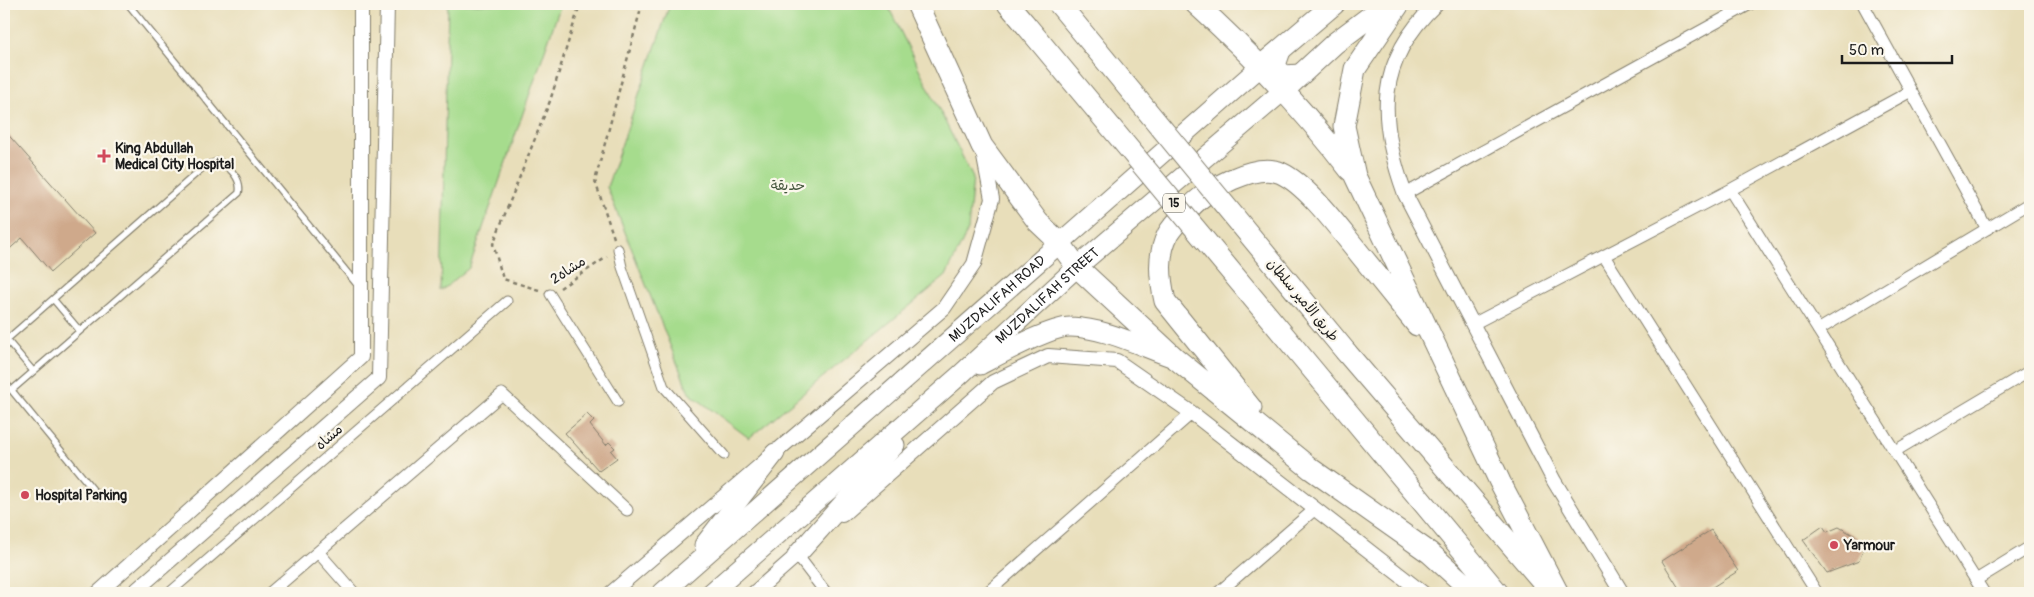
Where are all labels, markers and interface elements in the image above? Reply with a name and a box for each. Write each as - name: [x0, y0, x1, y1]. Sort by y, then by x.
- scale bar: [1842, 32, 1952, 64]
- text: 50 m: [1849, 41, 1884, 60]
- place label: King Abdullah Medical City Hospital: [115, 140, 234, 173]
- marker: King Abdullah Medical City Hospital: [97, 149, 111, 163]
- park label: حديقة: [771, 177, 805, 194]
- road number: 15: [1163, 194, 1185, 212]
- street label: MUZDALIFAH STREET: [992, 243, 1103, 347]
- street label: MUZDALIFAH ROAD: [945, 251, 1049, 345]
- street label: مشاه2: [547, 252, 589, 288]
- street label: طريق الأمير سلطان: [1263, 255, 1343, 345]
- street label: مشاه: [312, 421, 346, 453]
- place label: Hospital Parking: [35, 487, 127, 504]
- marker: Hospital Parking: [19, 489, 31, 501]
- place label: Yarmour: [1843, 537, 1896, 554]
- marker: Yarmour: [1828, 539, 1840, 551]

